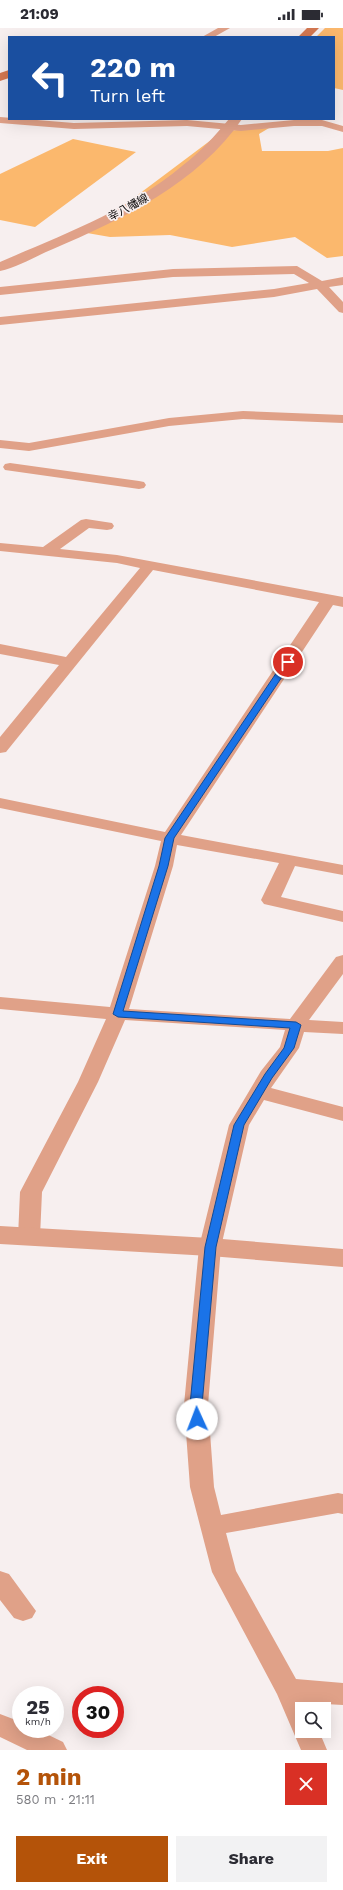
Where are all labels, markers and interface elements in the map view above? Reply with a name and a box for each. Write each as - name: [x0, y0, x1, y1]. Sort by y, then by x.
- text: 21:09: [20, 5, 59, 23]
- text: 220 m: [90, 51, 176, 84]
- icon: left: [24, 52, 76, 104]
- text: Turn left: [90, 85, 165, 106]
- street label: 幸八幡線: [106, 191, 151, 224]
- pin: [271, 645, 305, 679]
- icon: arrive: [277, 651, 299, 673]
- position arrow: [176, 1398, 218, 1440]
- speed limit sign: 30: [72, 1686, 124, 1738]
- text: 25: [26, 1695, 50, 1719]
- map controls: [295, 1702, 331, 1738]
- button: search: [295, 1702, 331, 1738]
- text: km/h: [25, 1716, 51, 1727]
- text: 2 min: [16, 1763, 82, 1791]
- button: close: [285, 1763, 327, 1805]
- text: 580 m · 21:11: [16, 1792, 95, 1807]
- button: Exit: [16, 1836, 168, 1882]
- button: Share: [176, 1836, 327, 1882]

